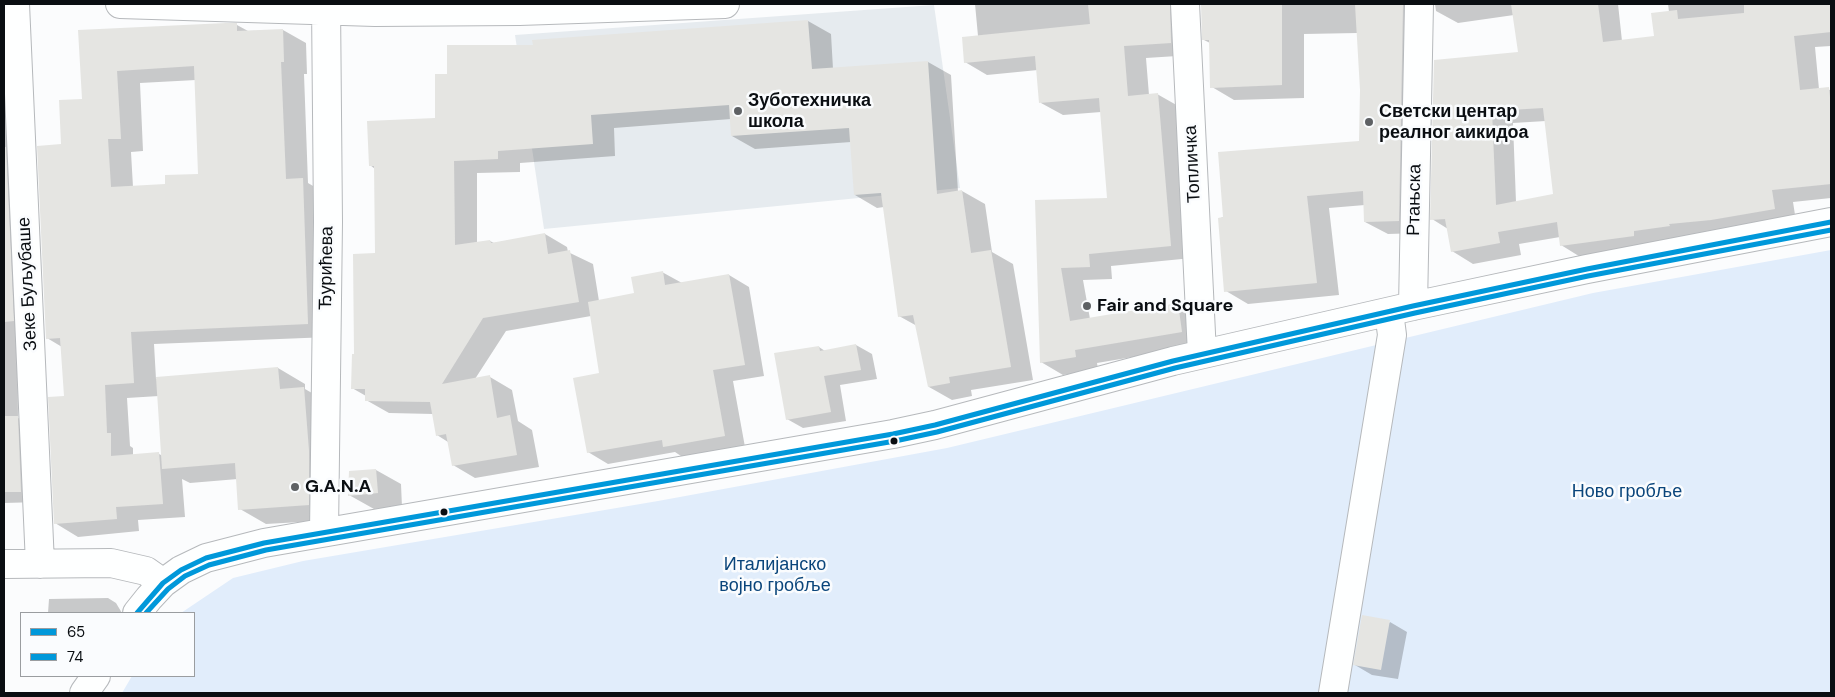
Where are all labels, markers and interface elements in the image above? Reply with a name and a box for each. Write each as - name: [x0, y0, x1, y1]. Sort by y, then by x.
- place label: Зуботехничка школа: [748, 90, 871, 132]
- place label: Светски центар реалног аикидоа: [1379, 101, 1529, 144]
- marker: Зуботехничка школа: [732, 105, 744, 117]
- marker: Светски центар реалног аикидоа: [1363, 116, 1375, 128]
- street label: Топличка: [1180, 125, 1206, 203]
- street label: Ртањска: [1404, 164, 1426, 236]
- street label: Зеке Буљубаше: [14, 217, 42, 351]
- street label: Ђурићева: [315, 226, 339, 310]
- place label: Fair and Square: [1097, 295, 1233, 317]
- marker: Fair and Square: [1081, 300, 1093, 312]
- unlabelled marker: [889, 436, 899, 446]
- place label: G.A.N.A: [305, 476, 371, 498]
- marker: G.A.N.A: [289, 481, 301, 493]
- park label: Ново гробље: [1572, 481, 1682, 503]
- unlabelled marker: [439, 507, 449, 517]
- park label: Италијанско војно гробље: [719, 554, 831, 596]
- legend: [20, 612, 195, 677]
- text: 65: [67, 622, 85, 642]
- text: 74: [67, 647, 83, 667]

